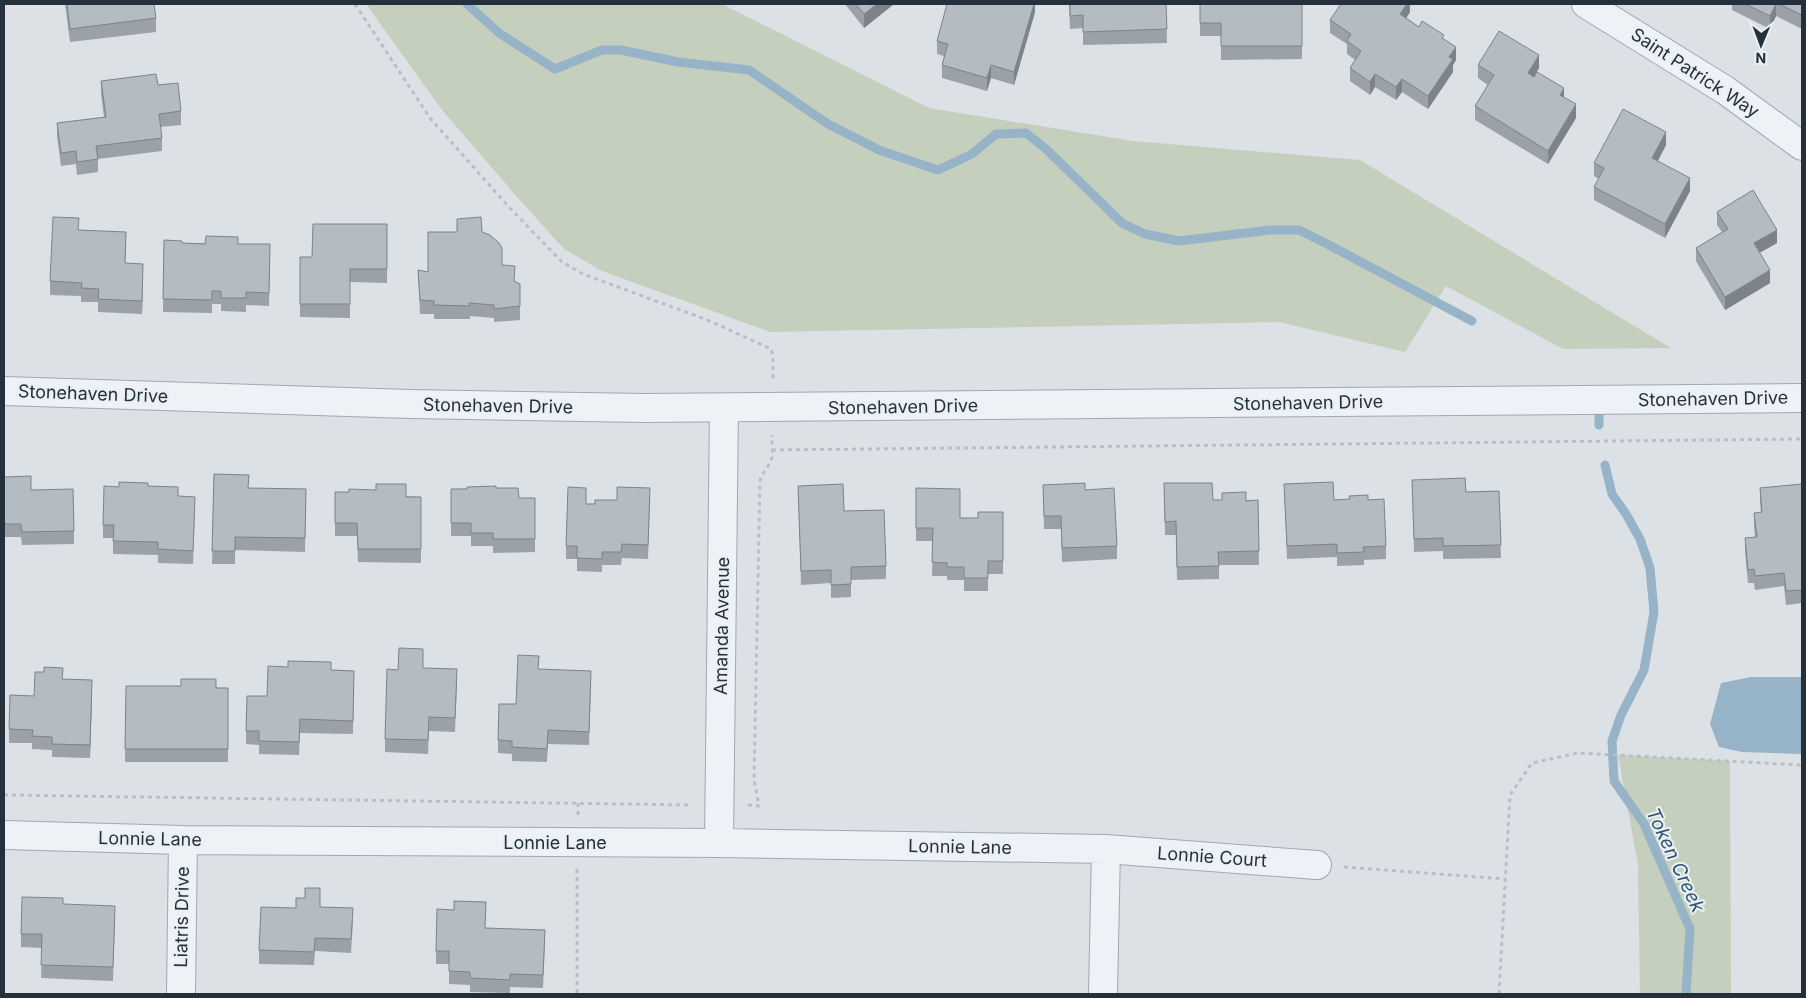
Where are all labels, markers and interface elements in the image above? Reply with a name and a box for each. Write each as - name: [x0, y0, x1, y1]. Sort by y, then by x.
- north arrow: [1736, 20, 1786, 70]
- street label: Saint Patrick Way: [1627, 23, 1763, 122]
- text: N: [1755, 50, 1766, 67]
- street label: Stonehaven Drive: [18, 380, 168, 407]
- street label: Stonehaven Drive: [1638, 387, 1788, 410]
- street label: Stonehaven Drive: [1233, 391, 1383, 414]
- street label: Stonehaven Drive: [423, 394, 573, 417]
- street label: Stonehaven Drive: [828, 395, 978, 418]
- street label: Amanda Avenue: [710, 557, 733, 695]
- water label: Token Creek: [1641, 804, 1710, 917]
- street label: Lonnie Lane: [98, 827, 202, 850]
- street label: Lonnie Lane: [503, 832, 607, 853]
- street label: Lonnie Lane: [908, 835, 1012, 858]
- street label: Lonnie Court: [1157, 842, 1268, 871]
- street label: Liatris Drive: [170, 866, 193, 968]

